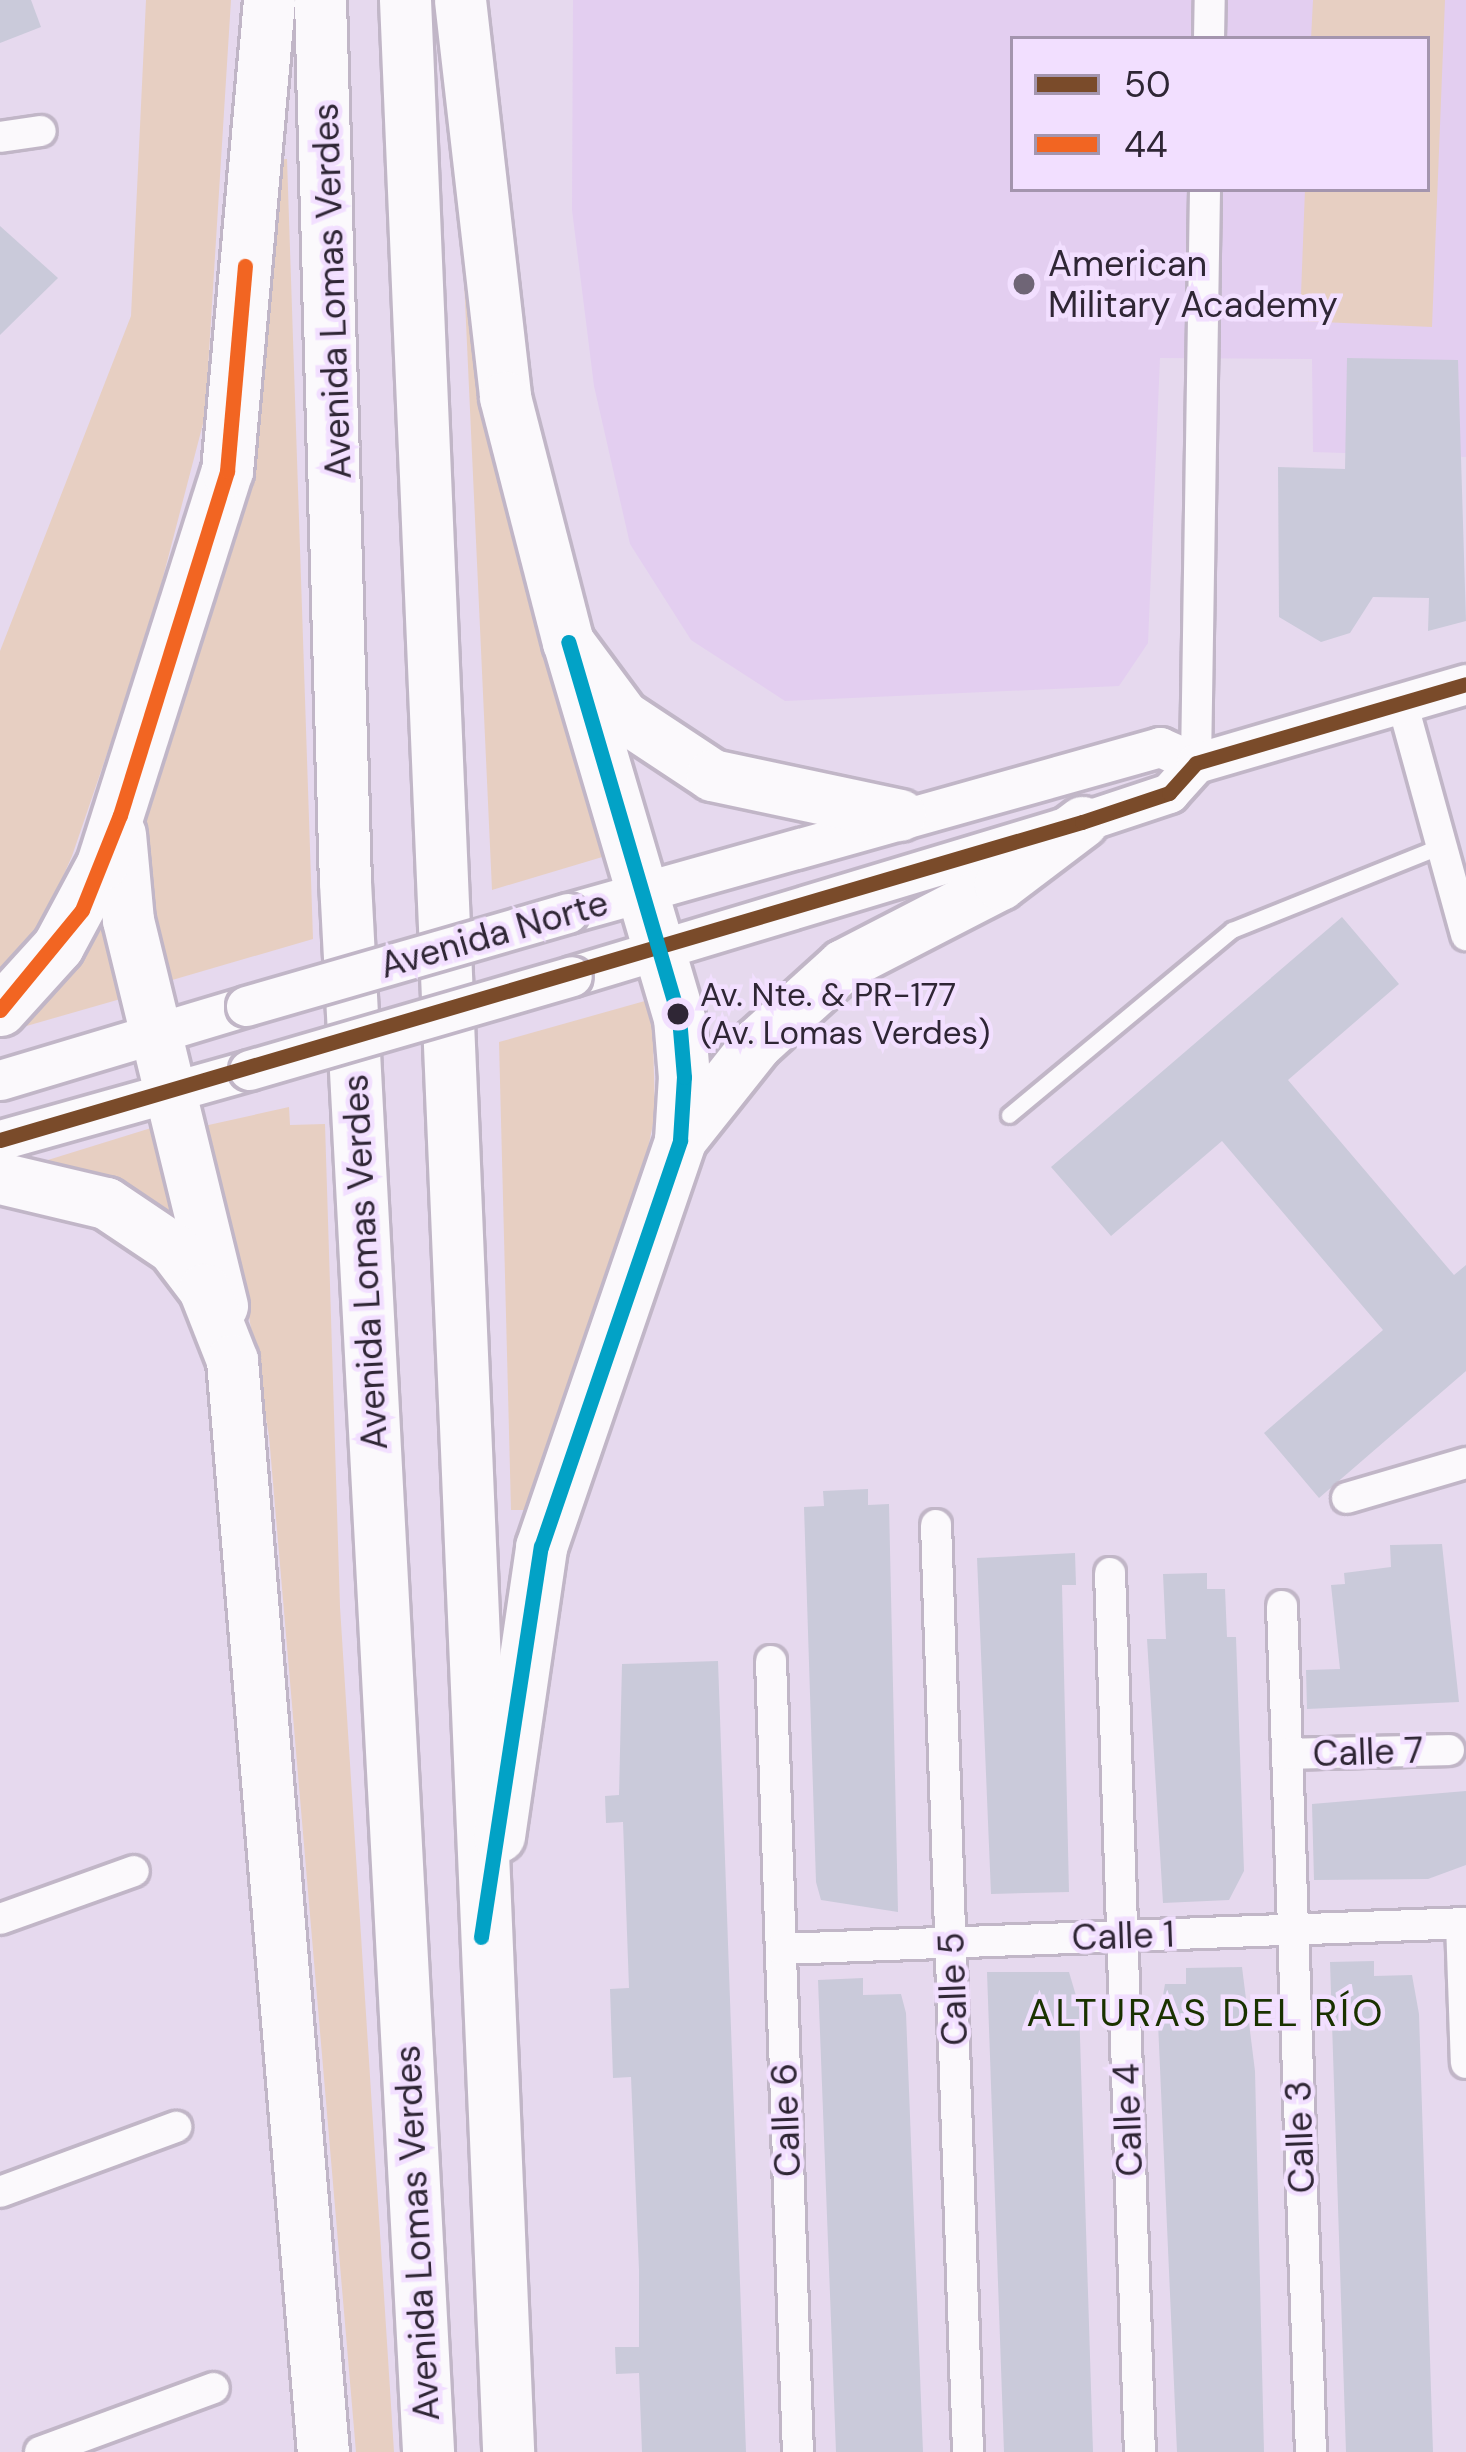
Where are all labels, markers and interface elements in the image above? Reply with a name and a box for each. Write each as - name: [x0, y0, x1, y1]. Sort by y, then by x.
- legend: [1010, 36, 1430, 192]
- text: 50: [1124, 61, 1171, 108]
- street label: Avenida Lomas Verdes: [304, 102, 360, 480]
- text: 44: [1124, 121, 1168, 168]
- place label: American Military Academy: [1048, 241, 1338, 326]
- marker: American Military Academy: [1011, 271, 1037, 297]
- street label: Avenida Norte: [375, 881, 613, 987]
- place label: Av. Nte. & PR-177 (Av. Lomas Verdes): [700, 975, 990, 1053]
- marker: Av. Nte. & PR-177 (Av. Lomas Verdes): [667, 1003, 689, 1025]
- street label: Avenida Lomas Verdes: [334, 1073, 396, 1451]
- street label: Calle 7: [1312, 1728, 1424, 1776]
- street label: Calle 1: [1071, 1913, 1175, 1959]
- street label: Calle 5: [929, 1932, 977, 2046]
- district label: ALTURAS DEL RÍO: [1027, 1990, 1385, 2036]
- street label: Avenida Lomas Verdes: [386, 2044, 448, 2422]
- street label: Calle 6: [762, 2062, 810, 2178]
- street label: Calle 4: [1104, 2063, 1152, 2177]
- street label: Calle 3: [1276, 2080, 1324, 2194]

